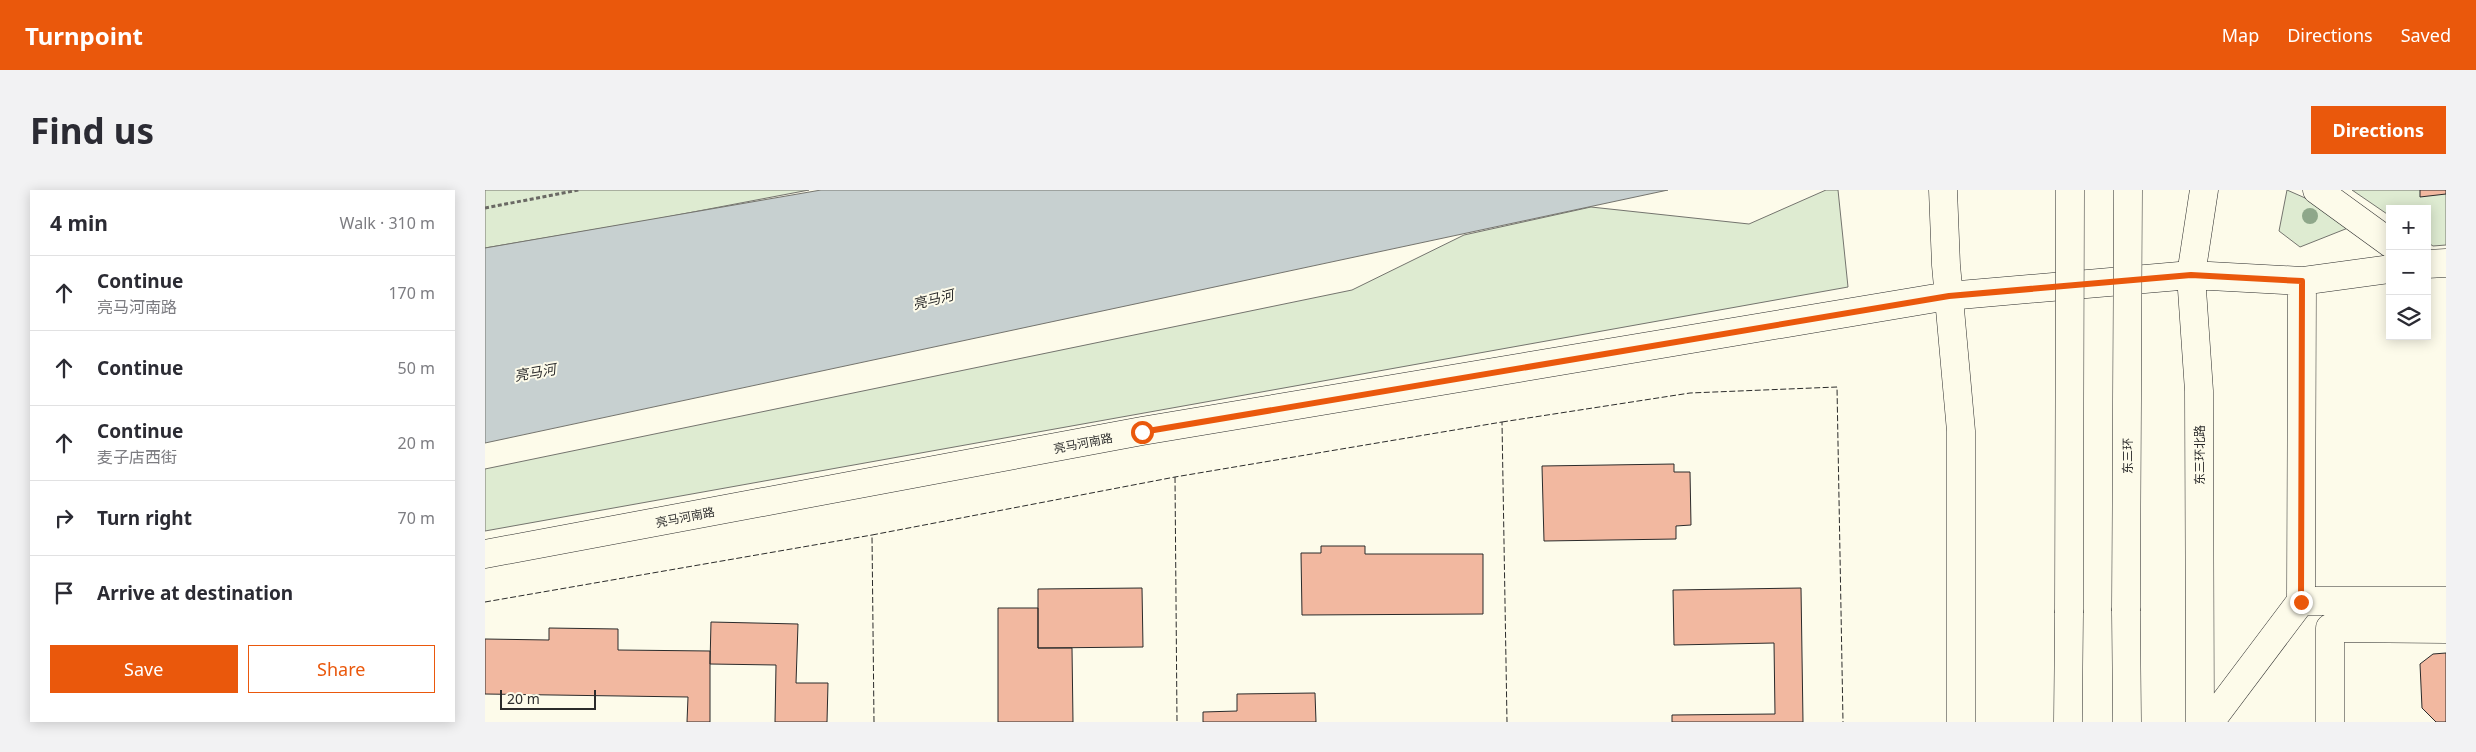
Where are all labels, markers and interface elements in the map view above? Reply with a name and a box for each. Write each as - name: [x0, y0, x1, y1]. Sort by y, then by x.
- text: Turnpoint: [25, 19, 143, 52]
- text: Map: [2222, 23, 2259, 47]
- text: Directions: [2287, 23, 2373, 47]
- text: Saved: [2401, 23, 2451, 47]
- button: Directions: [2311, 106, 2446, 154]
- text: Find us: [30, 107, 154, 154]
- map controls: [2386, 205, 2431, 340]
- button: +: [2386, 205, 2431, 250]
- text: 4 min: [50, 209, 108, 237]
- text: Walk · 310 m: [340, 212, 435, 234]
- button: −: [2386, 250, 2431, 295]
- text: Continue: [97, 268, 183, 294]
- icon: ahead: [50, 279, 78, 307]
- text: 170 m: [388, 282, 435, 304]
- water label: 亮马河: [910, 284, 959, 313]
- button: layers: [2386, 295, 2431, 340]
- text: 亮马河南路: [97, 296, 177, 318]
- icon: ahead: [50, 354, 78, 382]
- text: Continue: [97, 355, 183, 381]
- text: 50 m: [398, 357, 435, 379]
- water label: 亮马河: [513, 358, 560, 385]
- text: Continue: [97, 418, 183, 444]
- route start: [1131, 421, 1154, 444]
- street label: 东三环北路: [2191, 425, 2208, 485]
- icon: ahead: [50, 429, 78, 457]
- street label: 亮马河南路: [1052, 429, 1114, 457]
- text: 20 m: [398, 432, 435, 454]
- street label: 东三环: [2119, 438, 2136, 474]
- text: 麦子店西街: [97, 446, 177, 468]
- street label: 亮马河南路: [654, 503, 716, 531]
- icon: right: [50, 504, 78, 532]
- text: Turn right: [97, 505, 192, 531]
- text: 70 m: [398, 507, 435, 529]
- icon: arrive: [50, 579, 78, 607]
- text: Arrive at destination: [97, 580, 293, 606]
- route end: [2290, 591, 2313, 614]
- button: Save: [50, 645, 238, 693]
- button: Share: [248, 645, 435, 693]
- scale bar: [500, 687, 596, 710]
- text: 20 m: [507, 689, 540, 708]

